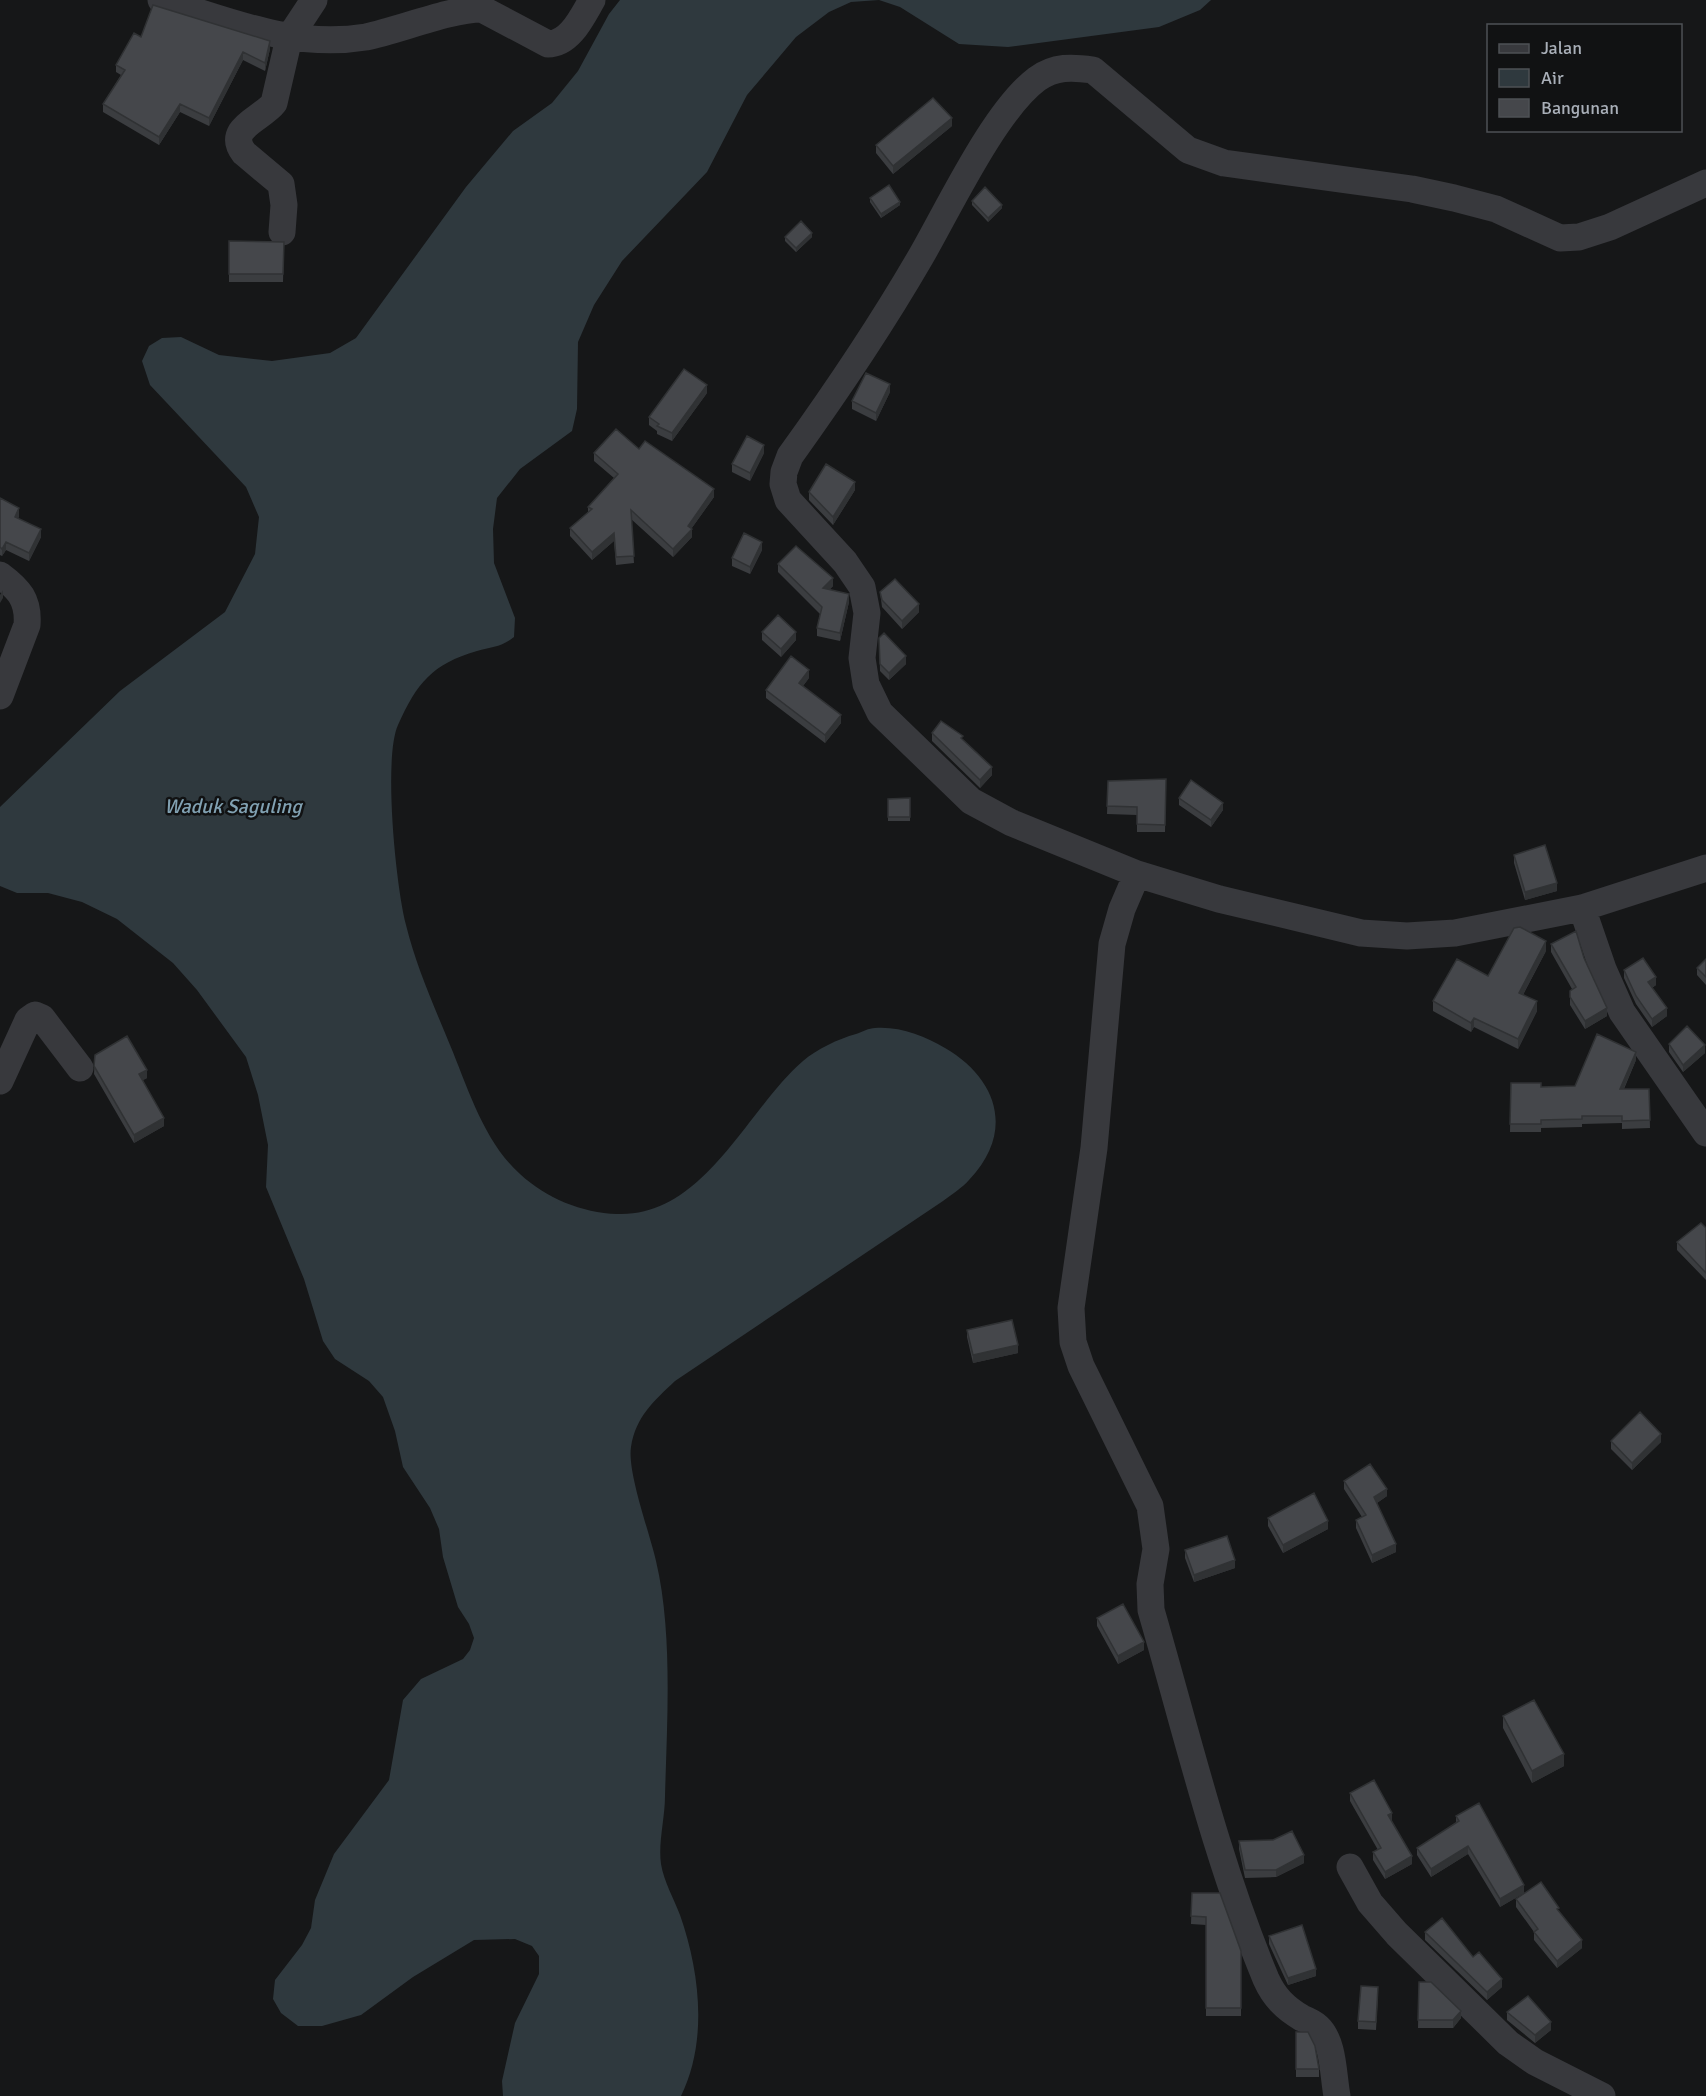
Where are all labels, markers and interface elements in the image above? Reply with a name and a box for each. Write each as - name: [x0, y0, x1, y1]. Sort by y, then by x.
- legend: [1487, 24, 1682, 132]
- text: Jalan: [1541, 37, 1582, 59]
- text: Air: [1541, 67, 1564, 89]
- text: Bangunan: [1541, 97, 1619, 119]
- water label: Waduk Saguling: [164, 794, 303, 819]

